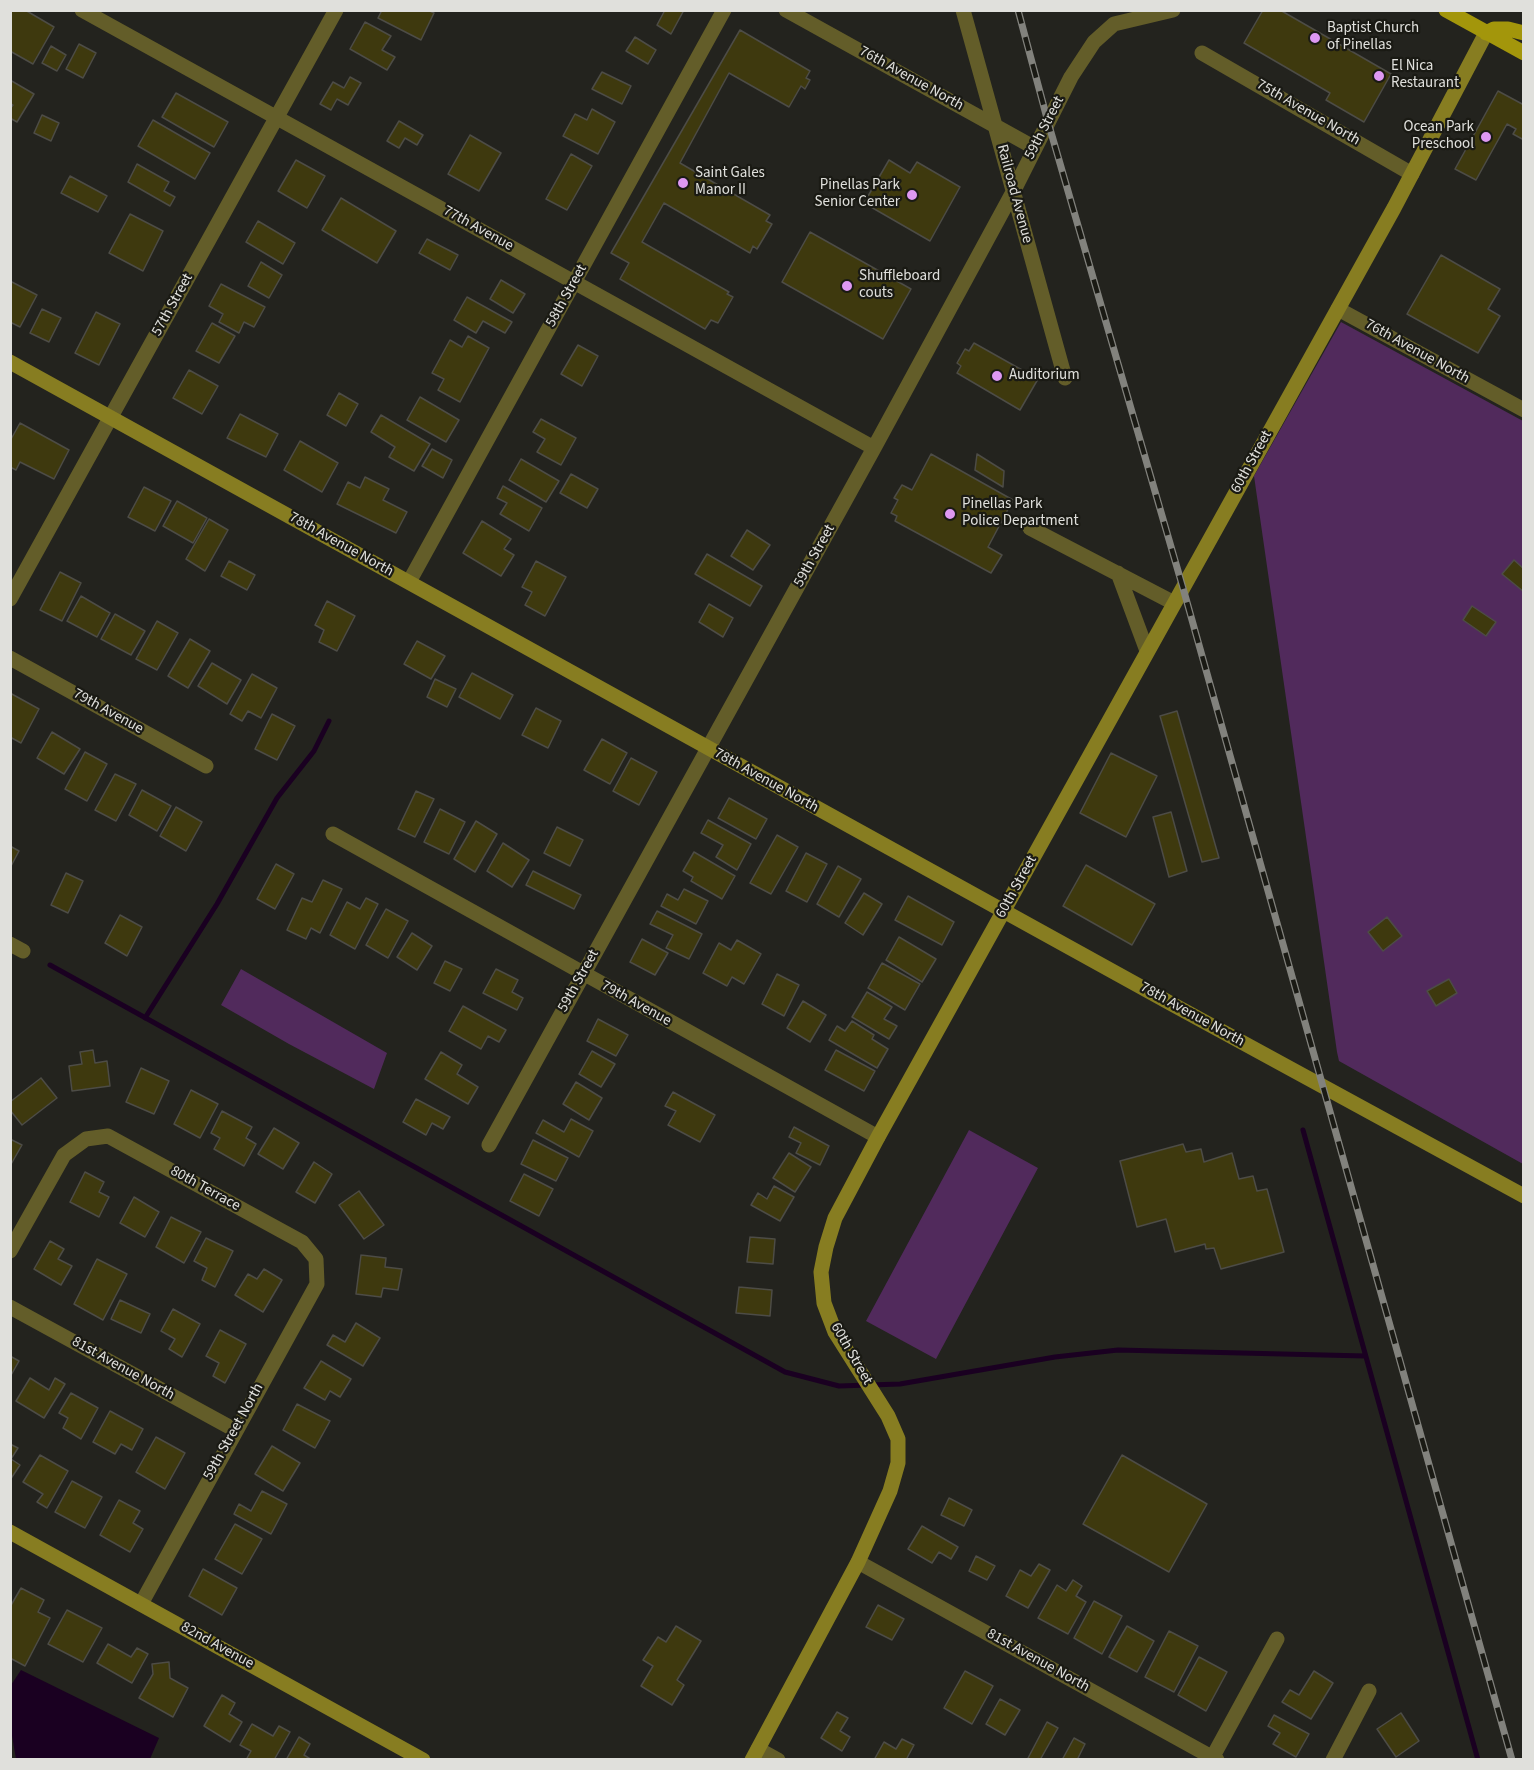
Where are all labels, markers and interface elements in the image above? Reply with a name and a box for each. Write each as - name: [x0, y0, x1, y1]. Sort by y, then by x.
- place label: Baptist Church of Pinellas: [1327, 20, 1419, 55]
- marker: Baptist Church of Pinellas: [1308, 31, 1322, 45]
- street label: 76th Avenue North: [856, 43, 966, 115]
- place label: El Nica Restaurant: [1391, 58, 1459, 93]
- marker: El Nica Restaurant: [1372, 69, 1386, 83]
- street label: 75th Avenue North: [1253, 76, 1363, 150]
- street label: 59th Street: [1021, 93, 1069, 163]
- place label: Ocean Park Preschool: [1403, 119, 1474, 154]
- marker: Ocean Park Preschool: [1479, 130, 1493, 144]
- street label: Railroad Avenue: [992, 143, 1036, 245]
- place label: Saint Gales Manor II: [695, 165, 765, 200]
- marker: Saint Gales Manor II: [676, 176, 690, 190]
- place label: Pinellas Park Senior Center: [815, 177, 900, 212]
- marker: Pinellas Park Senior Center: [905, 188, 919, 202]
- street label: 77th Avenue: [440, 202, 516, 256]
- street label: 58th Street: [542, 262, 592, 330]
- place label: Shuffleboard couts: [859, 268, 940, 303]
- street label: 57th Street: [148, 271, 198, 339]
- marker: Shuffleboard couts: [840, 279, 854, 293]
- street label: 76th Avenue North: [1362, 316, 1472, 388]
- place label: Auditorium: [1009, 367, 1080, 385]
- marker: Auditorium: [990, 369, 1004, 383]
- street label: 60th Street: [1227, 428, 1277, 496]
- place label: Pinellas Park Police Department: [962, 496, 1079, 531]
- marker: Pinellas Park Police Department: [943, 507, 957, 521]
- street label: 78th Avenue North: [286, 509, 396, 581]
- street label: 59th Street: [790, 522, 840, 590]
- street label: 79th Avenue: [70, 685, 146, 739]
- street label: 78th Avenue North: [711, 745, 821, 817]
- street label: 60th Street: [992, 853, 1042, 921]
- street label: 59th Street: [554, 947, 604, 1015]
- street label: 79th Avenue: [598, 977, 674, 1031]
- street label: 78th Avenue North: [1137, 979, 1247, 1051]
- street label: 80th Terrace: [167, 1162, 243, 1216]
- street label: 60th Street: [826, 1320, 876, 1388]
- street label: 81st Avenue North: [69, 1333, 177, 1405]
- street label: 59th Street North: [200, 1380, 268, 1484]
- street label: 82nd Avenue: [177, 1619, 257, 1673]
- street label: 81st Avenue North: [984, 1625, 1092, 1697]

